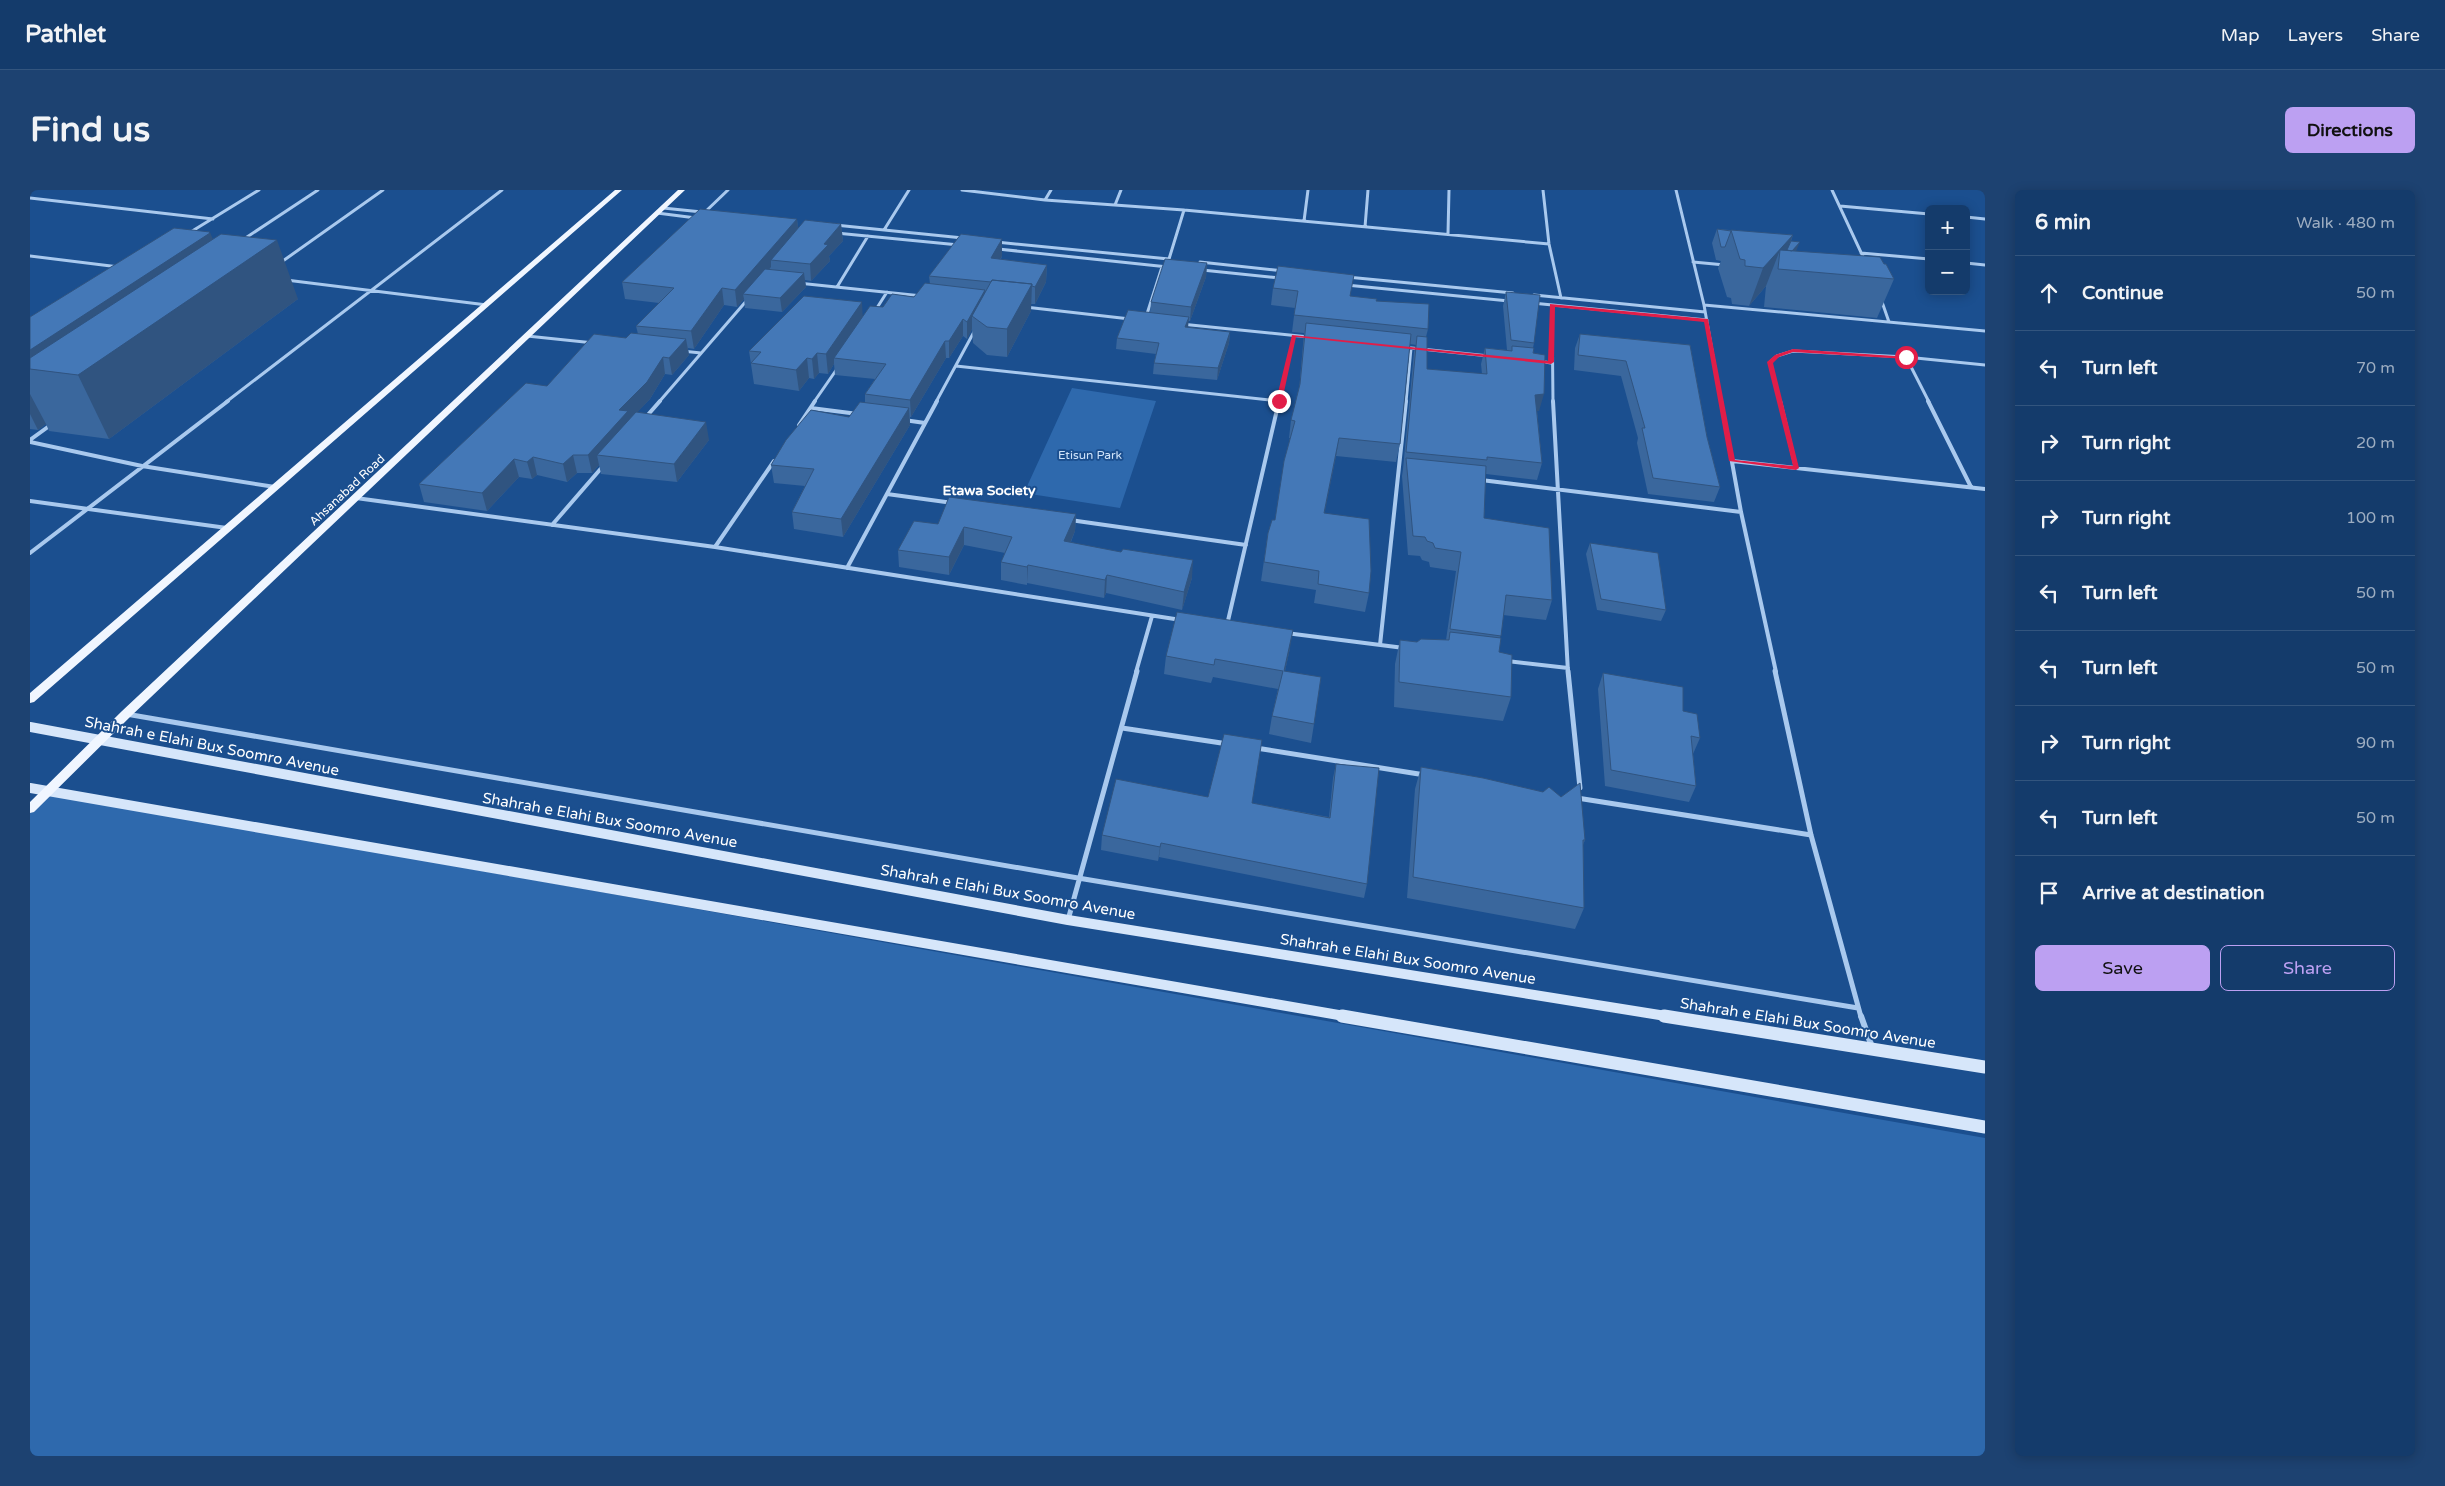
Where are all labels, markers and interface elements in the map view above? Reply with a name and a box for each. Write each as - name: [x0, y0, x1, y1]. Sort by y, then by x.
- text: Pathlet: [25, 20, 106, 49]
- text: Map: [2221, 24, 2260, 46]
- text: Layers: [2288, 24, 2343, 46]
- text: Share: [2371, 24, 2420, 46]
- button: Directions: [2285, 107, 2415, 153]
- text: Find us: [30, 109, 150, 151]
- map controls: [1925, 205, 1970, 295]
- button: +: [1925, 205, 1970, 250]
- text: 6 min: [2035, 210, 2091, 235]
- text: Walk · 480 m: [2296, 213, 2395, 233]
- button: −: [1925, 250, 1970, 295]
- icon: ahead: [2035, 279, 2063, 307]
- text: Continue: [2082, 282, 2164, 304]
- text: 50 m: [2356, 283, 2395, 303]
- route start: [1895, 346, 1918, 369]
- icon: left: [2035, 354, 2063, 382]
- text: Turn left: [2082, 357, 2158, 379]
- text: 70 m: [2356, 358, 2395, 378]
- route end: [1268, 390, 1291, 413]
- icon: right: [2035, 429, 2063, 457]
- text: Turn right: [2082, 432, 2170, 454]
- text: 20 m: [2356, 433, 2395, 453]
- park label: Etisun Park: [1058, 448, 1123, 462]
- street label: Ahsanabad Road: [306, 451, 388, 529]
- district label: Etawa Society: [942, 482, 1036, 499]
- icon: right: [2035, 504, 2063, 532]
- text: Turn right: [2082, 507, 2170, 529]
- text: 100 m: [2346, 508, 2395, 528]
- icon: left: [2035, 579, 2063, 607]
- text: Turn left: [2082, 582, 2158, 604]
- text: 50 m: [2356, 583, 2395, 603]
- icon: left: [2035, 654, 2063, 682]
- text: Turn left: [2082, 657, 2158, 679]
- text: 50 m: [2356, 658, 2395, 678]
- street label: Shahrah e Elahi Bux Soomro Avenue: [83, 712, 341, 780]
- icon: right: [2035, 729, 2063, 757]
- text: Turn right: [2082, 732, 2170, 754]
- text: 90 m: [2356, 733, 2395, 753]
- street label: Shahrah e Elahi Bux Soomro Avenue: [481, 789, 739, 851]
- icon: left: [2035, 804, 2063, 832]
- text: Turn left: [2082, 807, 2158, 829]
- text: 50 m: [2356, 808, 2395, 828]
- street label: Shahrah e Elahi Bux Soomro Avenue: [879, 861, 1137, 923]
- icon: arrive: [2035, 879, 2063, 907]
- text: Arrive at destination: [2082, 882, 2265, 904]
- street label: Shahrah e Elahi Bux Soomro Avenue: [1279, 930, 1537, 988]
- button: Save: [2035, 945, 2210, 991]
- button: Share: [2220, 945, 2395, 991]
- street label: Shahrah e Elahi Bux Soomro Avenue: [1679, 994, 1937, 1052]

